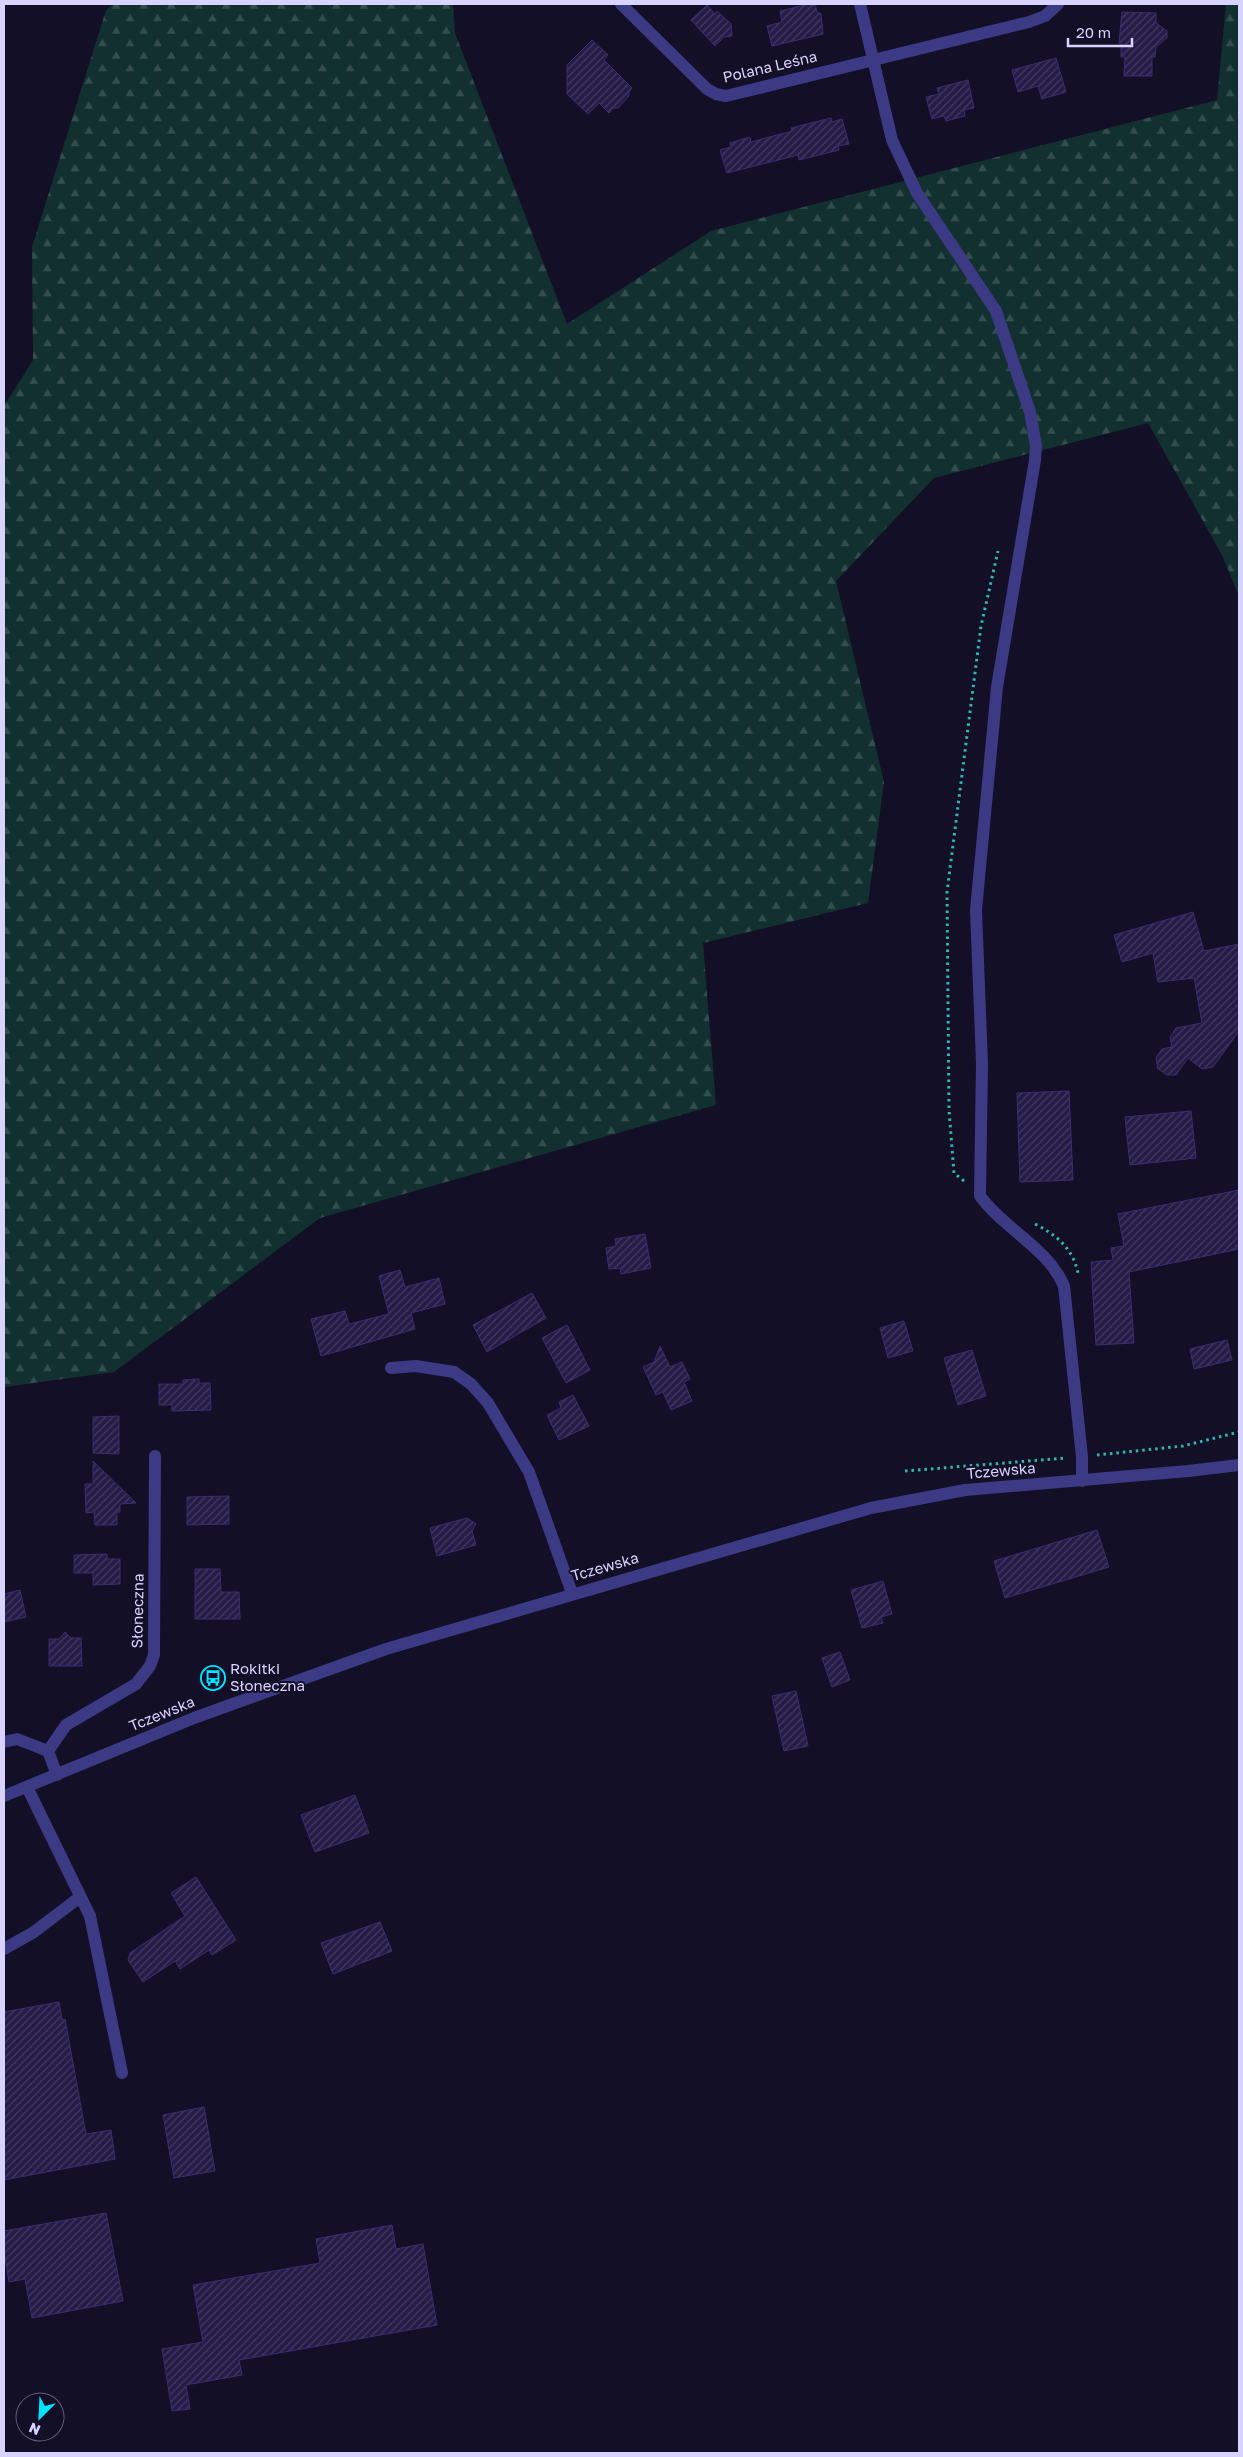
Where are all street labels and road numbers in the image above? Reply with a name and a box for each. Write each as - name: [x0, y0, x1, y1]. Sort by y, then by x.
- street label: Polana Leśna: [721, 46, 819, 86]
- street label: Tczewska: [966, 1458, 1036, 1482]
- street label: Tczewska: [569, 1548, 640, 1584]
- street label: Słoneczna: [127, 1573, 147, 1649]
- street label: Tczewska: [126, 1692, 197, 1734]

